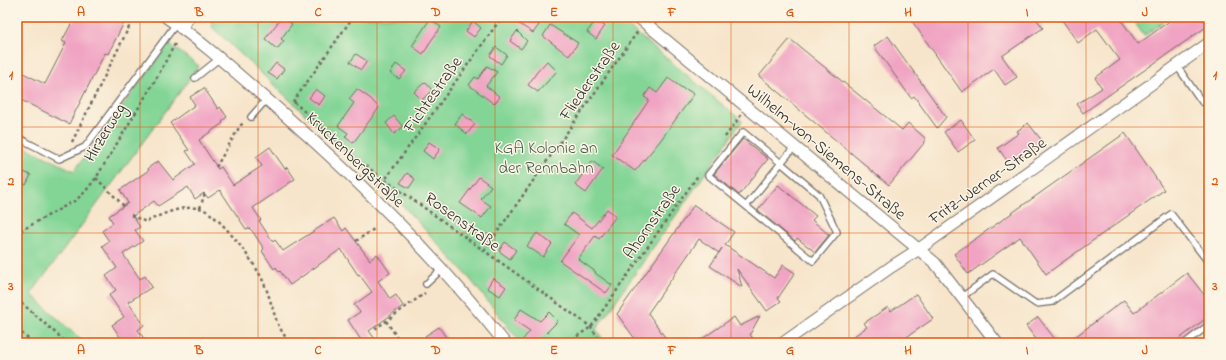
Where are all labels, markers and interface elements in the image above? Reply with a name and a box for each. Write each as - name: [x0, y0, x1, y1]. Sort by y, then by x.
- text: A: [77, 3, 85, 22]
- text: B: [194, 3, 204, 22]
- text: C: [314, 3, 322, 22]
- text: D: [430, 3, 441, 22]
- text: E: [550, 3, 558, 22]
- text: F: [667, 3, 677, 22]
- text: G: [786, 3, 794, 22]
- text: H: [904, 3, 912, 22]
- text: I: [1025, 3, 1029, 22]
- text: J: [1142, 3, 1148, 22]
- street label: Fliederstraße: [553, 36, 627, 127]
- street label: Fichtestraße: [397, 51, 469, 139]
- text: 1: [9, 66, 14, 85]
- text: 1: [1213, 66, 1218, 85]
- street label: Wilhelm-von-Siemens-Straße: [741, 78, 912, 227]
- street label: Hirzerweg: [78, 99, 134, 168]
- street label: Kruckenbergstraße: [298, 106, 410, 216]
- street label: Fritz-Werner-Straße: [923, 131, 1052, 232]
- park label: KGA Kolonie an der Rennbahn: [495, 136, 597, 181]
- text: 2: [7, 172, 15, 191]
- text: 2: [1211, 172, 1219, 191]
- street label: Ahornstraße: [617, 179, 687, 264]
- street label: Rosenstraße: [419, 186, 505, 258]
- text: 3: [7, 277, 14, 296]
- text: 3: [1211, 277, 1218, 296]
- text: A: [77, 341, 85, 360]
- text: B: [194, 341, 204, 360]
- text: C: [314, 341, 322, 360]
- text: D: [430, 341, 441, 360]
- text: E: [550, 341, 558, 360]
- text: F: [667, 341, 677, 360]
- text: G: [786, 341, 794, 360]
- text: H: [904, 341, 912, 360]
- text: I: [1025, 341, 1029, 360]
- text: J: [1142, 341, 1148, 360]

